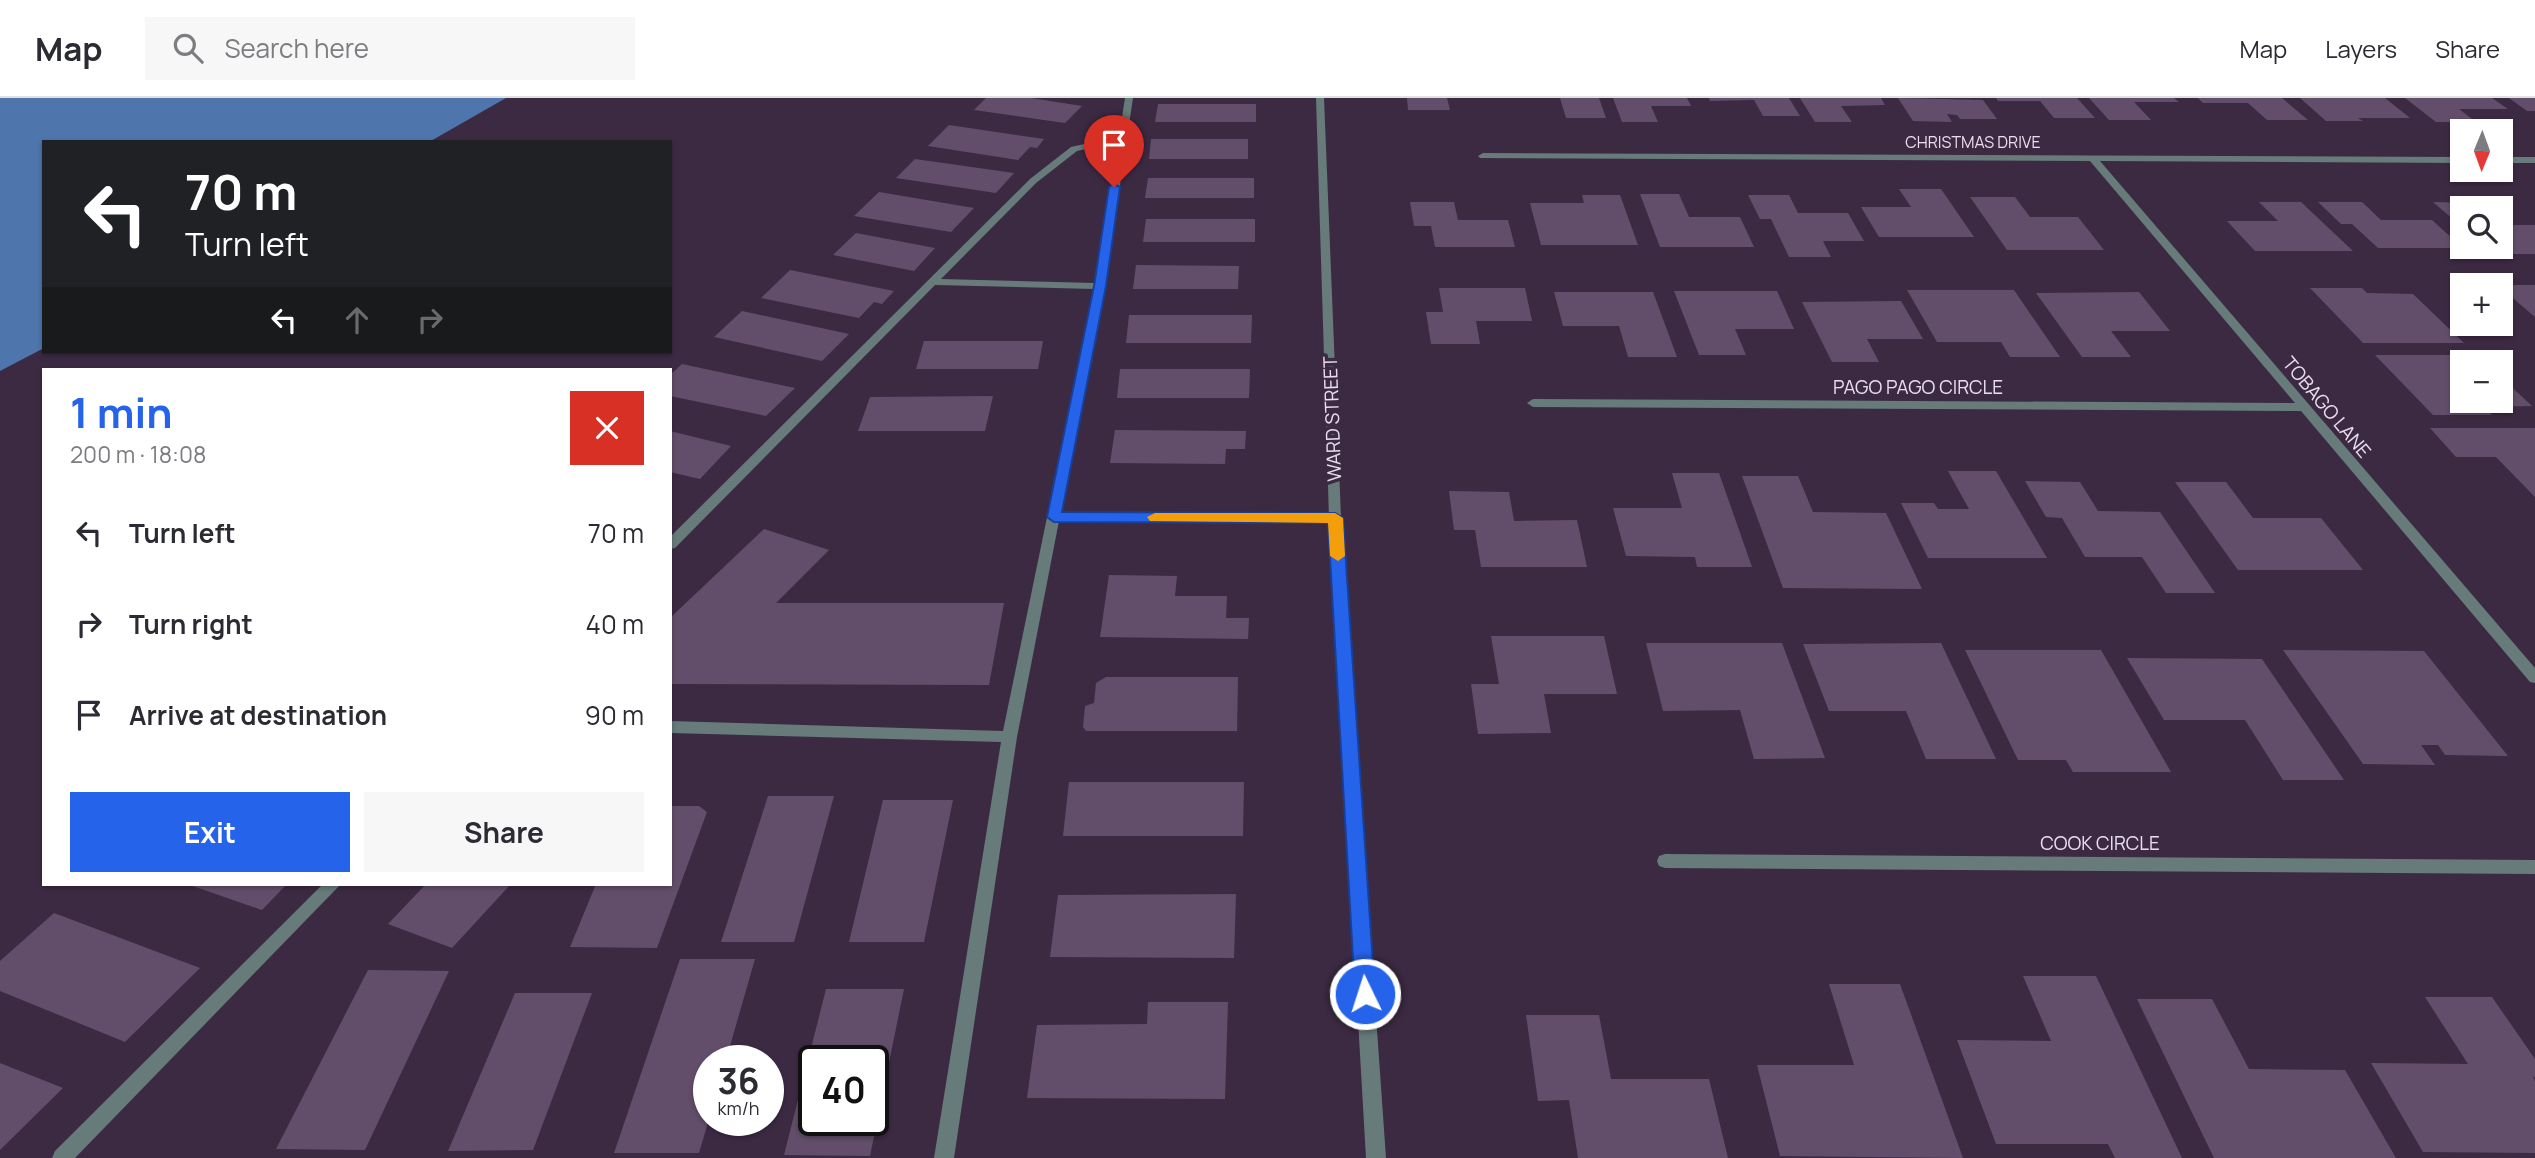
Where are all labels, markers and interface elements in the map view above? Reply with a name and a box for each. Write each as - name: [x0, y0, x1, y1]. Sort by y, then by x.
- search box: [145, 17, 635, 80]
- text: Map: [35, 26, 103, 71]
- icon: search: [169, 29, 207, 67]
- text: Search here: [225, 30, 369, 66]
- text: Map: [2240, 32, 2287, 65]
- text: Layers: [2325, 32, 2397, 65]
- text: Share: [2435, 32, 2500, 65]
- pin: [1084, 115, 1144, 187]
- north arrow: [2450, 119, 2513, 182]
- map controls: [2450, 119, 2513, 413]
- icon: arrive: [1095, 126, 1133, 164]
- street label: CHRISTMAS DRIVE: [1905, 131, 2041, 153]
- text: 70 m: [185, 158, 297, 225]
- icon: left: [70, 168, 161, 259]
- button: search: [2450, 196, 2513, 259]
- text: Turn left: [185, 222, 309, 266]
- button: +: [2450, 273, 2513, 336]
- icon: left: [265, 301, 303, 339]
- icon: ahead: [338, 301, 376, 339]
- icon: right: [411, 301, 449, 339]
- button: −: [2450, 350, 2513, 413]
- street label: TOBAGO LANE: [2277, 351, 2377, 463]
- street label: WARD STREET: [1317, 355, 1347, 482]
- street label: PAGO PAGO CIRCLE: [1833, 374, 2003, 400]
- text: 1 min: [70, 383, 173, 441]
- button: close: [570, 391, 644, 465]
- text: 200 m · 18:08: [70, 438, 206, 470]
- icon: left: [70, 514, 108, 552]
- text: Turn left: [129, 515, 236, 551]
- text: 70 m: [588, 515, 644, 551]
- icon: right: [70, 605, 108, 643]
- text: Turn right: [129, 606, 253, 642]
- text: 40 m: [586, 606, 644, 642]
- icon: arrive: [70, 696, 108, 734]
- text: Arrive at destination: [129, 697, 387, 733]
- text: 90 m: [585, 697, 644, 733]
- button: Exit: [70, 792, 350, 872]
- button: Share: [364, 792, 644, 872]
- street label: COOK CIRCLE: [2040, 830, 2160, 856]
- position arrow: [1328, 957, 1402, 1031]
- speed limit sign: 40: [798, 1045, 889, 1136]
- text: 36: [717, 1057, 760, 1105]
- text: km/h: [718, 1096, 759, 1120]

